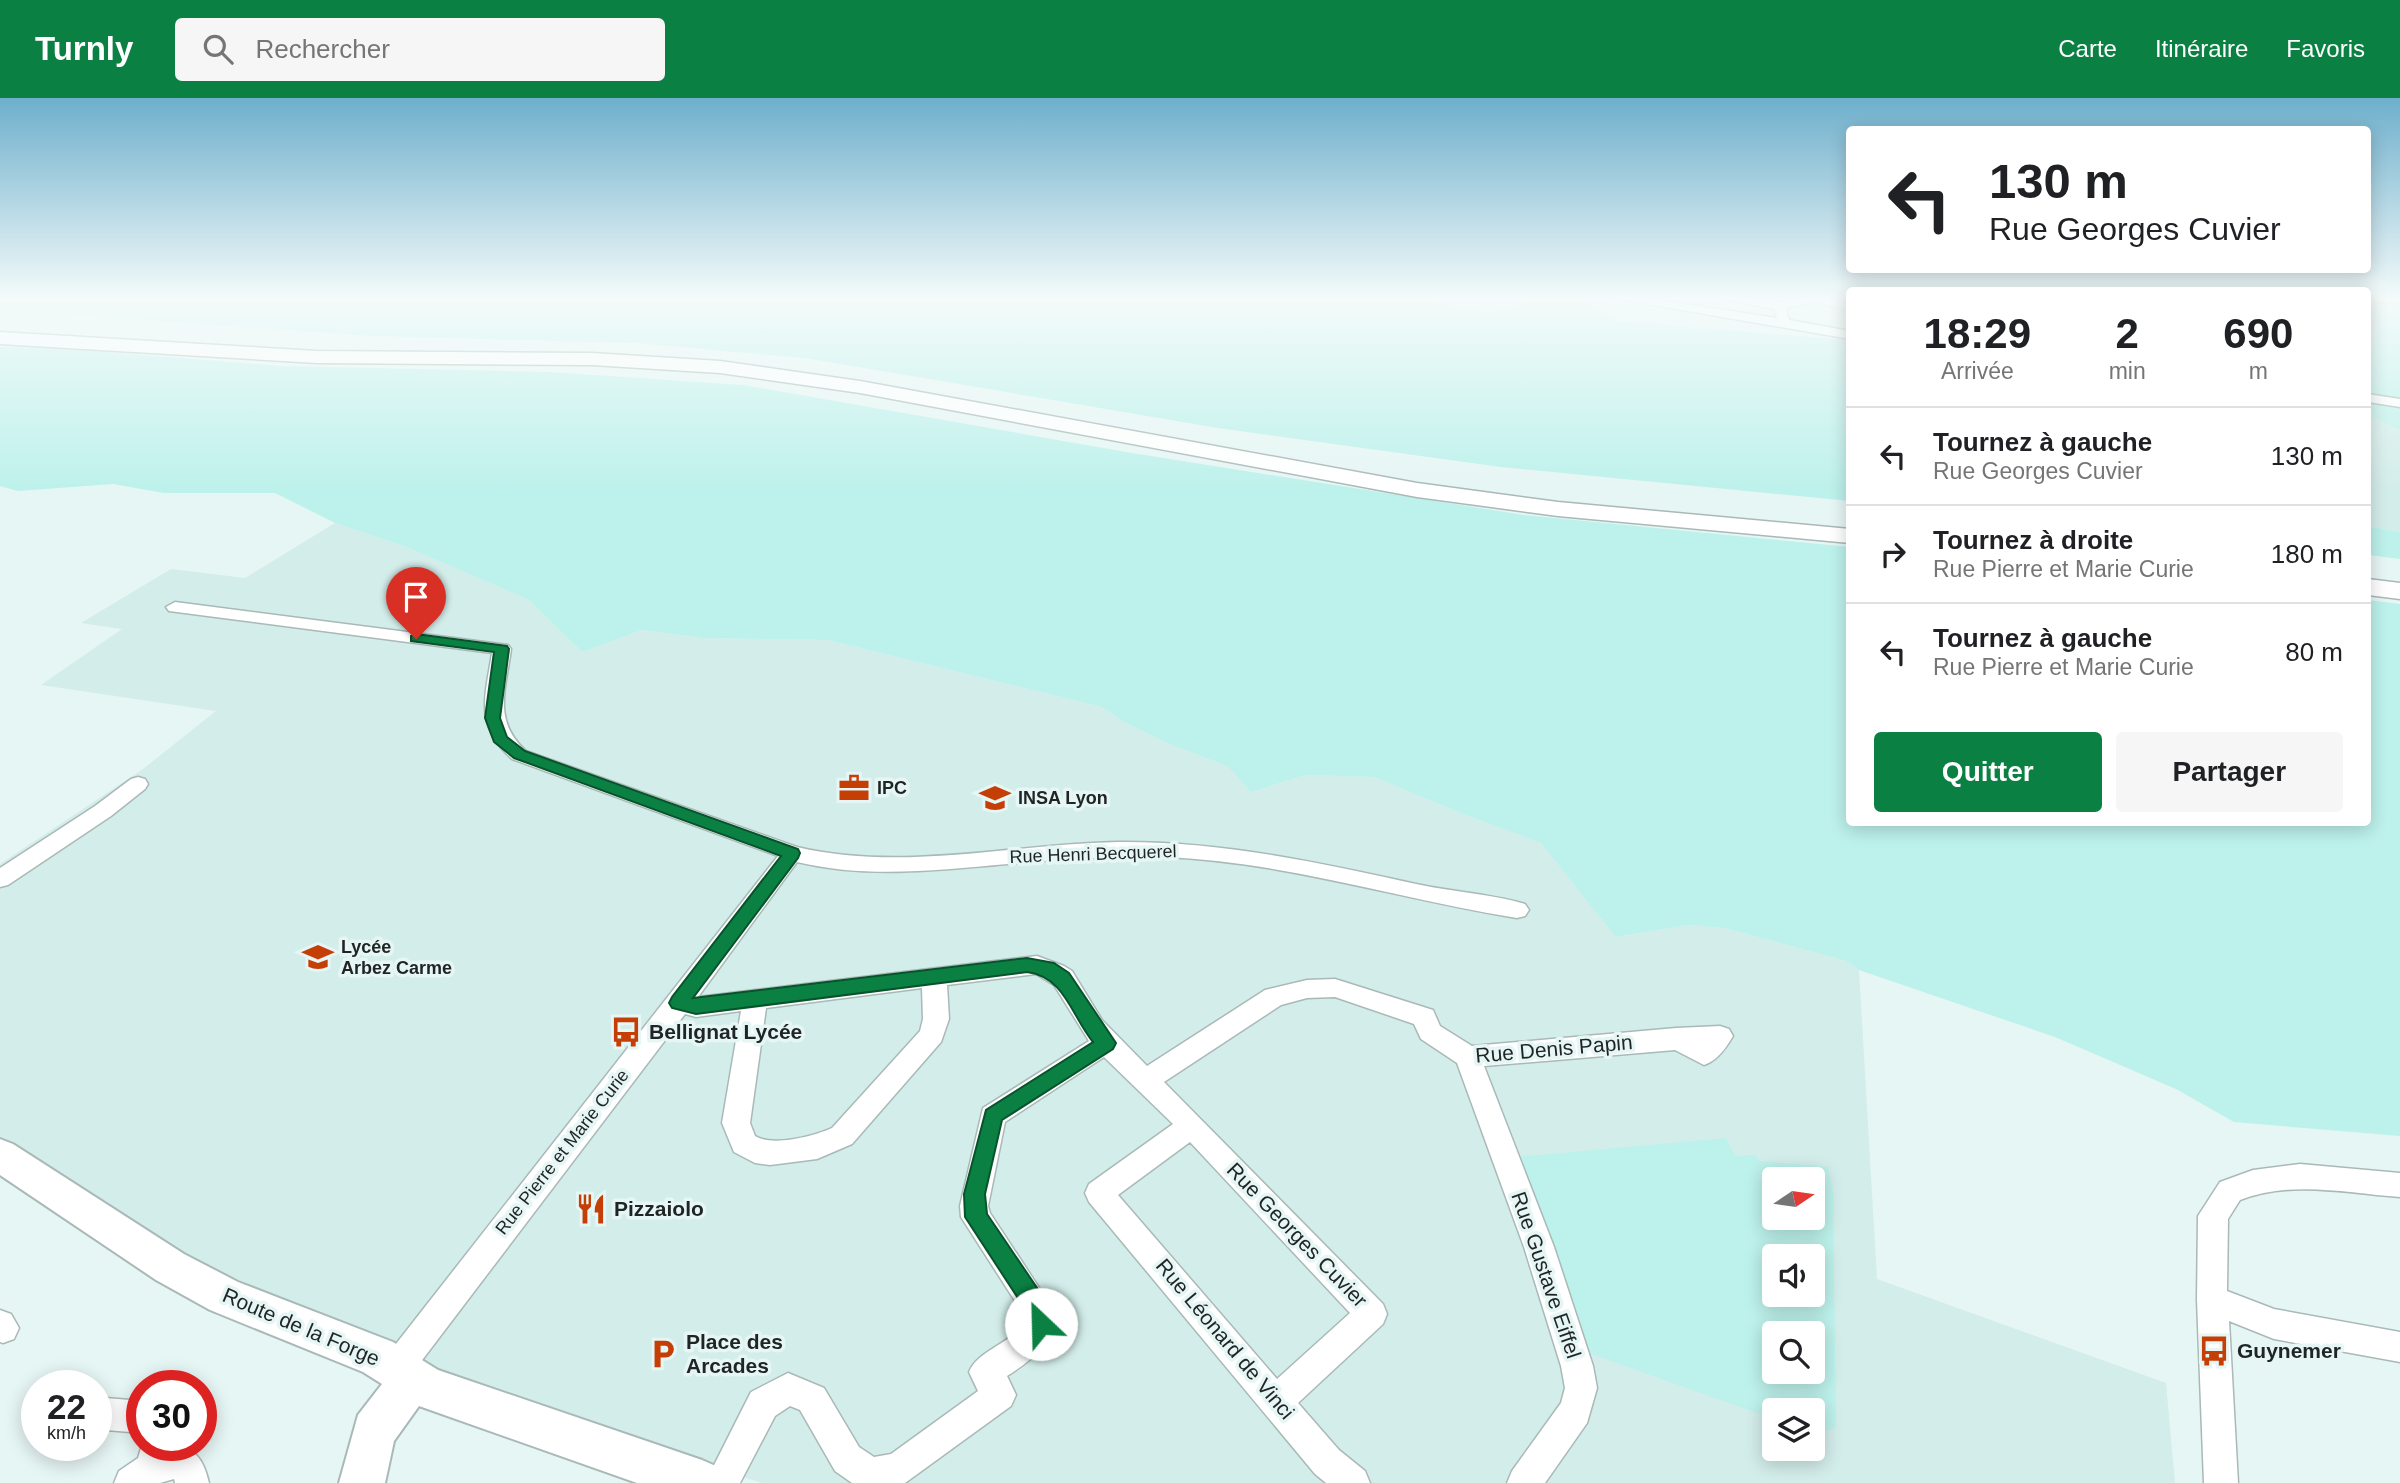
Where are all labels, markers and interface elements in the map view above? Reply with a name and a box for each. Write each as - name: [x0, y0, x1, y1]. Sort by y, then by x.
- search box: [175, 18, 665, 81]
- text: Turnly: [35, 30, 133, 67]
- icon: search: [199, 30, 237, 68]
- text: Rechercher: [255, 34, 390, 64]
- text: Carte: [2058, 35, 2117, 62]
- text: Itinéraire: [2155, 35, 2248, 62]
- text: Favoris: [2286, 35, 2365, 62]
- icon: left: [1874, 154, 1965, 245]
- text: 130 m: [1989, 154, 2128, 208]
- text: Rue Georges Cuvier: [1989, 211, 2281, 247]
- text: 18:29: [1924, 310, 2031, 357]
- text: 2: [2115, 310, 2139, 357]
- text: 690: [2223, 310, 2293, 357]
- text: Arrivée: [1941, 358, 2014, 384]
- text: min: [2109, 358, 2146, 384]
- text: m: [2249, 358, 2268, 384]
- text: Tournez à gauche: [1933, 427, 2152, 457]
- icon: left: [1874, 437, 1912, 475]
- text: 130 m: [2271, 441, 2343, 471]
- text: Rue Georges Cuvier: [1933, 458, 2143, 484]
- text: Tournez à droite: [1933, 525, 2133, 555]
- icon: right: [1874, 535, 1912, 573]
- text: 180 m: [2271, 539, 2343, 569]
- text: Rue Pierre et Marie Curie: [1933, 556, 2194, 582]
- pin: [386, 567, 446, 639]
- icon: arrive: [397, 578, 435, 616]
- text: Tournez à gauche: [1933, 623, 2152, 653]
- icon: left: [1874, 633, 1912, 671]
- text: 80 m: [2285, 637, 2343, 667]
- text: Rue Pierre et Marie Curie: [1933, 654, 2194, 680]
- button: Quitter: [1874, 732, 2102, 812]
- button: Partager: [2116, 732, 2343, 812]
- office icon: IPC: [837, 771, 871, 805]
- place label: IPC: [877, 778, 907, 798]
- school or university icon: INSA Lyon: [978, 781, 1012, 815]
- place label: INSA Lyon: [1018, 788, 1108, 808]
- street label: Rue Henri Becquerel: [1009, 841, 1177, 867]
- place label: Lycée Arbez Carme: [341, 937, 452, 978]
- school or university icon: Lycée Arbez Carme: [301, 940, 335, 974]
- bus stop icon: Bellignat Lycée: [609, 1015, 643, 1049]
- place label: Bellignat Lycée: [649, 1020, 802, 1043]
- street label: Rue Denis Papin: [1474, 1030, 1633, 1067]
- street label: Rue Pierre et Marie Curie: [491, 1065, 633, 1239]
- street label: Rue Georges Cuvier: [1223, 1158, 1372, 1311]
- north arrow: [1762, 1167, 1825, 1230]
- map controls: [1762, 1167, 1825, 1461]
- street label: Rue Gustave Eiffel: [1507, 1188, 1586, 1361]
- restaurant icon: Pizzaiolo: [574, 1192, 608, 1226]
- place label: Pizzaiolo: [614, 1197, 704, 1220]
- button: sound: [1762, 1244, 1825, 1307]
- street label: Rue Léonard de Vinci: [1152, 1254, 1299, 1423]
- street label: Route de la Forge: [219, 1283, 383, 1370]
- position arrow: [1004, 1287, 1078, 1361]
- button: search: [1762, 1321, 1825, 1384]
- place label: Place des Arcades: [686, 1330, 783, 1377]
- bus stop icon: Guynemer: [2197, 1334, 2231, 1368]
- parking icon: Place des Arcades: [646, 1337, 680, 1371]
- place label: Guynemer: [2237, 1339, 2341, 1362]
- speed limit sign: 30: [126, 1370, 217, 1461]
- text: 22: [47, 1387, 86, 1426]
- button: layers: [1762, 1398, 1825, 1461]
- text: km/h: [47, 1423, 86, 1443]

